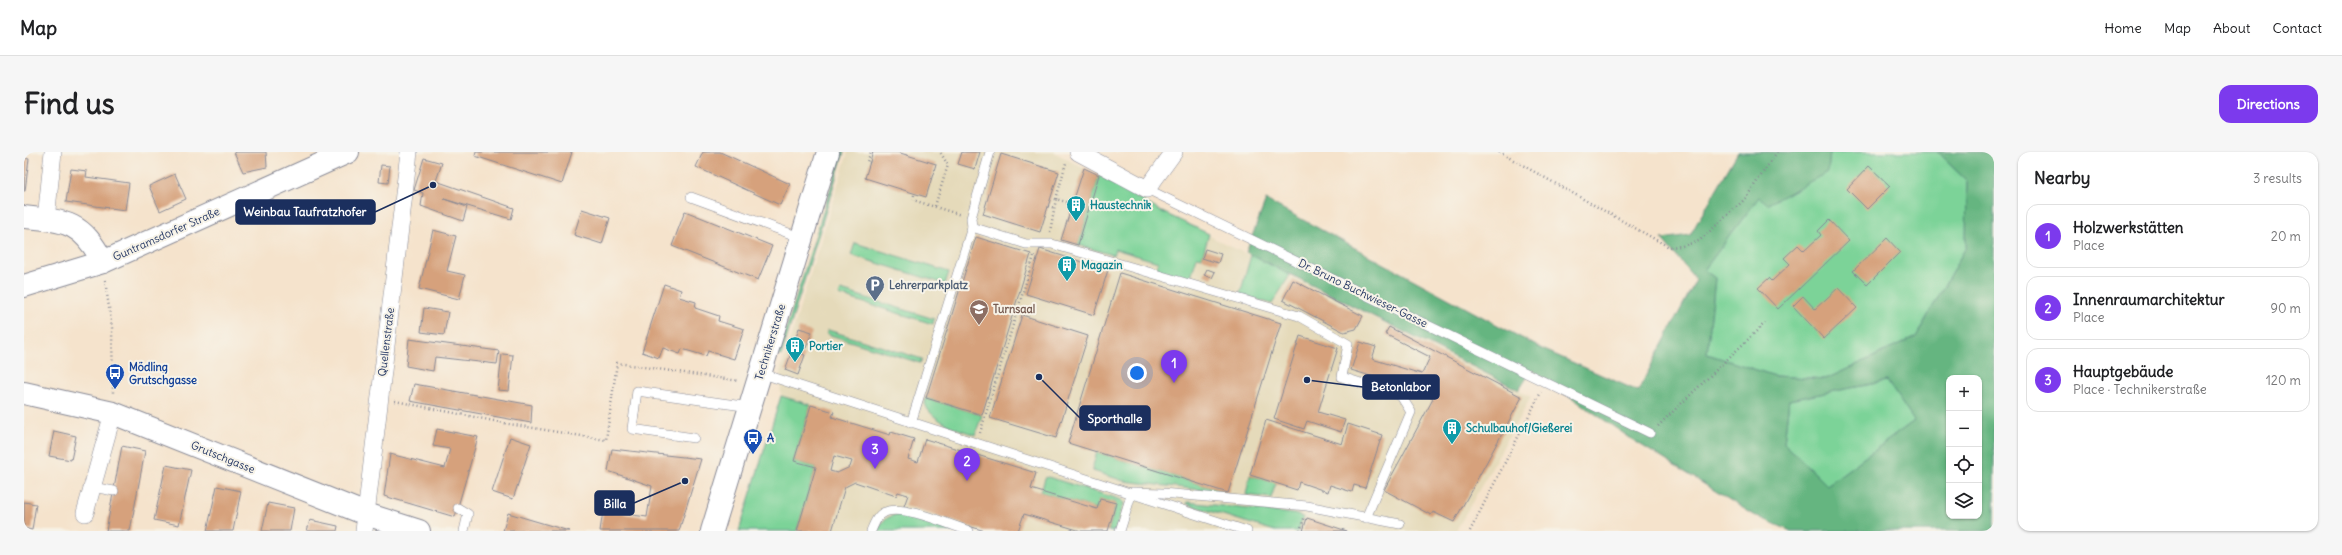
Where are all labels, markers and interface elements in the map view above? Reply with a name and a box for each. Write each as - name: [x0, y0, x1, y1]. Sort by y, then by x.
- text: Map: [20, 16, 57, 40]
- text: Home: [2104, 19, 2142, 37]
- text: Map: [2164, 19, 2191, 37]
- text: About: [2213, 19, 2251, 37]
- text: Contact: [2273, 19, 2322, 37]
- button: Directions: [2219, 85, 2318, 123]
- text: Find us: [24, 86, 115, 122]
- text: Nearby: [2034, 167, 2090, 189]
- text: 3 results: [2253, 170, 2302, 187]
- building icon: Haustechnik: [1065, 194, 1087, 222]
- place label: Haustechnik: [1090, 198, 1152, 212]
- callout: Weinbau Taufratzhofer: [236, 200, 375, 224]
- street label: Guntramsdorfer Straße: [110, 204, 222, 264]
- text: Weinbau Taufratzhofer: [243, 204, 367, 219]
- text: Holzwerkstätten: [2073, 218, 2184, 237]
- text: 1: [2045, 228, 2051, 245]
- text: 20 m: [2271, 228, 2301, 245]
- text: Place: [2073, 237, 2104, 254]
- building icon: Magazin: [1056, 254, 1078, 282]
- street label: Dr. Bruno Buchwieser-Gasse: [1296, 256, 1430, 330]
- place label: Magazin: [1081, 258, 1123, 273]
- parking icon: Lehrerparkplatz: [864, 274, 886, 302]
- place label: Lehrerparkplatz: [889, 278, 969, 293]
- text: Innenraumarchitektur: [2073, 290, 2225, 309]
- school or university icon: Turnsaal: [968, 298, 990, 326]
- text: 2: [2044, 300, 2052, 317]
- text: 90 m: [2270, 300, 2301, 317]
- street label: Technikerstraße: [752, 302, 788, 382]
- place label: Turnsaal: [993, 302, 1035, 316]
- street label: Quellenstraße: [375, 307, 397, 377]
- text: Place: [2073, 309, 2104, 326]
- building icon: Portier: [784, 335, 806, 363]
- place label: Portier: [809, 339, 843, 353]
- pin: 1: [1161, 350, 1187, 383]
- place label: Mödling Grutschgasse: [129, 360, 197, 388]
- bus stop icon: Mödling Grutschgasse: [104, 362, 126, 390]
- text: Hauptgebäude: [2073, 362, 2173, 381]
- your location: [1127, 363, 1147, 383]
- text: 3: [2044, 372, 2052, 389]
- text: 120 m: [2266, 372, 2301, 389]
- callout: Betonlabor: [1363, 375, 1439, 399]
- map controls: [1946, 375, 1982, 519]
- button: +: [1946, 375, 1982, 411]
- text: Betonlabor: [1371, 379, 1431, 394]
- text: Place · Technikerstraße: [2073, 381, 2207, 398]
- callout: Sporthalle: [1080, 406, 1150, 430]
- text: Sporthalle: [1088, 411, 1143, 427]
- button: −: [1946, 411, 1982, 447]
- building icon: Schulbauhof/Gießerei: [1441, 417, 1463, 445]
- place label: Schulbauhof/Gießerei: [1466, 421, 1572, 435]
- bus stop icon: A: [742, 427, 764, 455]
- place label: A: [767, 431, 774, 445]
- pin: 3: [862, 436, 888, 469]
- street label: Grutschgasse: [189, 438, 257, 476]
- button: locate: [1946, 447, 1982, 483]
- pin: 2: [954, 448, 980, 481]
- button: layers: [1946, 483, 1982, 519]
- callout: Billa: [595, 491, 634, 515]
- text: Billa: [604, 496, 627, 511]

